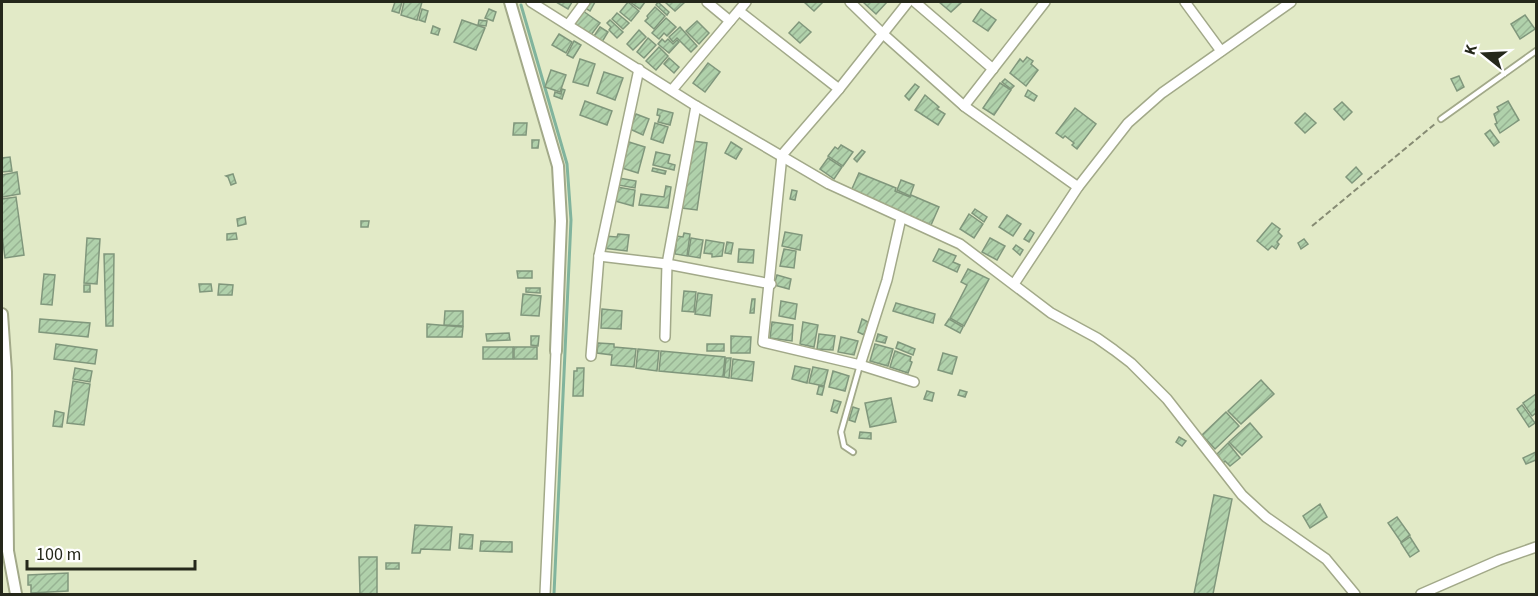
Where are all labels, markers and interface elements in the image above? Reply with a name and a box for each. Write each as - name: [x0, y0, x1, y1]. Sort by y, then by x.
- north arrow: [1454, 24, 1514, 84]
- text: K: [1459, 41, 1483, 58]
- scale bar: [27, 533, 195, 571]
- text: 100 m: [36, 542, 81, 567]

